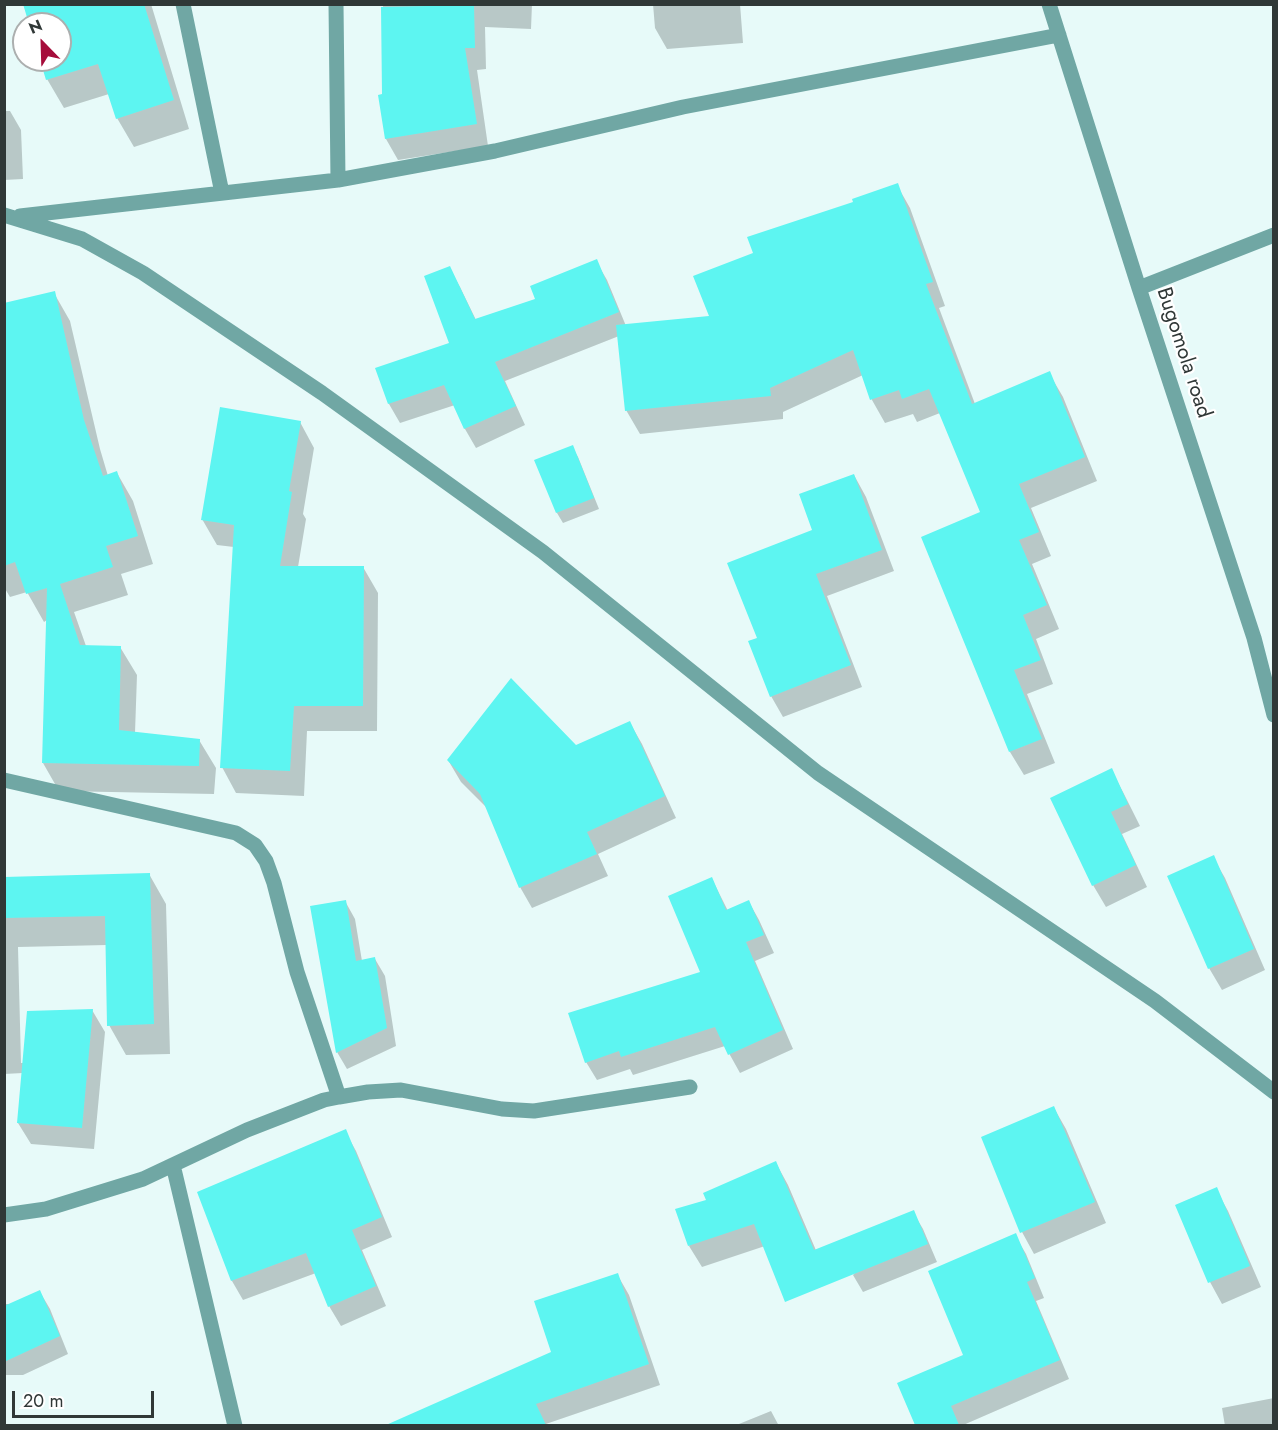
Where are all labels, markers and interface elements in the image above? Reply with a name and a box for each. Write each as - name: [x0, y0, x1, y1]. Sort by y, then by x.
- north arrow: [12, 12, 72, 72]
- text: N: [25, 14, 46, 40]
- street label: Bugomola road: [1150, 285, 1216, 421]
- scale bar: [15, 1379, 158, 1417]
- text: 20 m: [23, 1388, 63, 1414]

